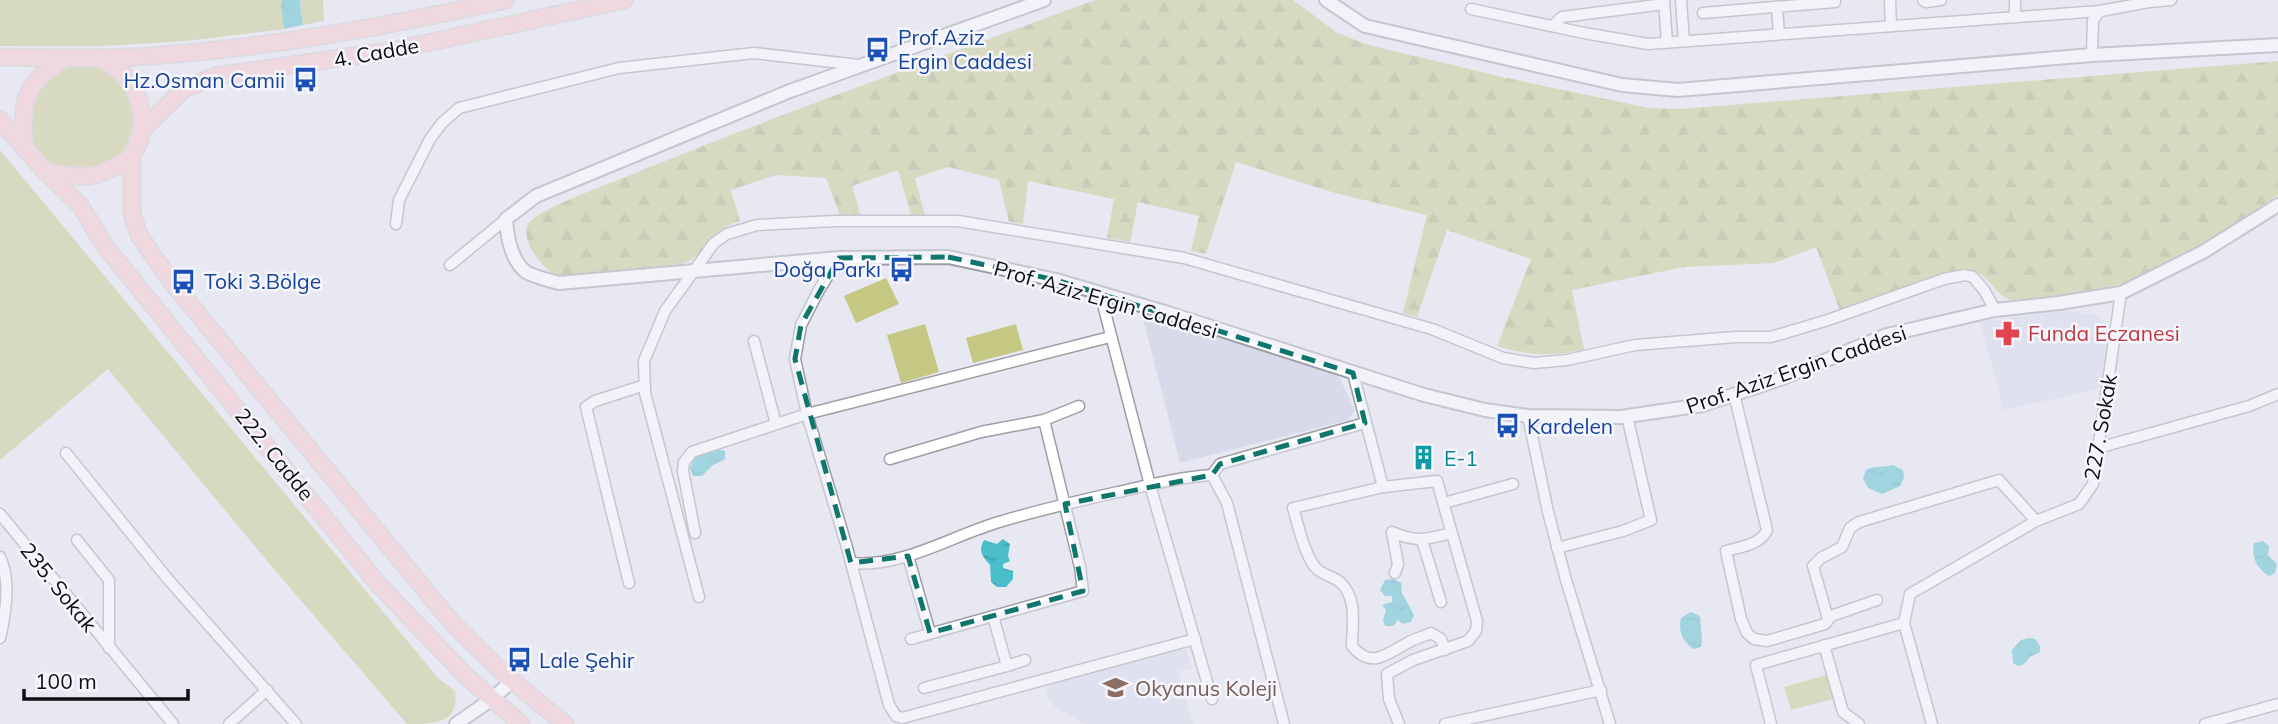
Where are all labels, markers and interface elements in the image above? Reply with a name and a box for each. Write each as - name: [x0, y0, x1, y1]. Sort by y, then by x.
- place label: Prof.Aziz Ergin Caddesi: [898, 24, 1032, 74]
- street label: 4. Cadde: [331, 32, 421, 72]
- bus stop icon: Prof.Aziz Ergin Caddesi: [864, 35, 892, 63]
- bus stop icon: Hz.Osman Camii: [291, 66, 319, 94]
- place label: Hz.Osman Camii: [123, 67, 285, 93]
- bus stop icon: Doğa Parkı: [887, 255, 915, 283]
- street label: Prof. Aziz Ergin Caddesi: [991, 255, 1221, 343]
- place label: Doğa Parkı: [773, 256, 881, 282]
- bus stop icon: Toki 3.Bölge: [170, 267, 198, 295]
- place label: Toki 3.Bölge: [204, 268, 321, 294]
- street label: Prof. Aziz Ergin Caddesi: [1682, 319, 1910, 419]
- pharmacy icon: Funda Eczanesi: [1994, 319, 2022, 347]
- place label: Funda Eczanesi: [2028, 320, 2180, 346]
- street label: 227. Sokak: [2078, 372, 2122, 482]
- street label: 222. Cadde: [230, 403, 320, 505]
- bus stop icon: Kardelen: [1493, 412, 1521, 440]
- place label: Kardelen: [1527, 413, 1613, 439]
- building icon: E-1: [1410, 444, 1438, 472]
- place label: E-1: [1444, 445, 1478, 471]
- street label: 235. Sokak: [15, 537, 103, 637]
- bus stop icon: Lale Şehir: [505, 646, 533, 674]
- place label: Lale Şehir: [539, 647, 635, 673]
- scale bar: [24, 658, 189, 702]
- text: 100 m: [35, 668, 97, 694]
- school or university icon: Okyanus Koleji: [1101, 674, 1129, 702]
- place label: Okyanus Koleji: [1135, 675, 1277, 701]

